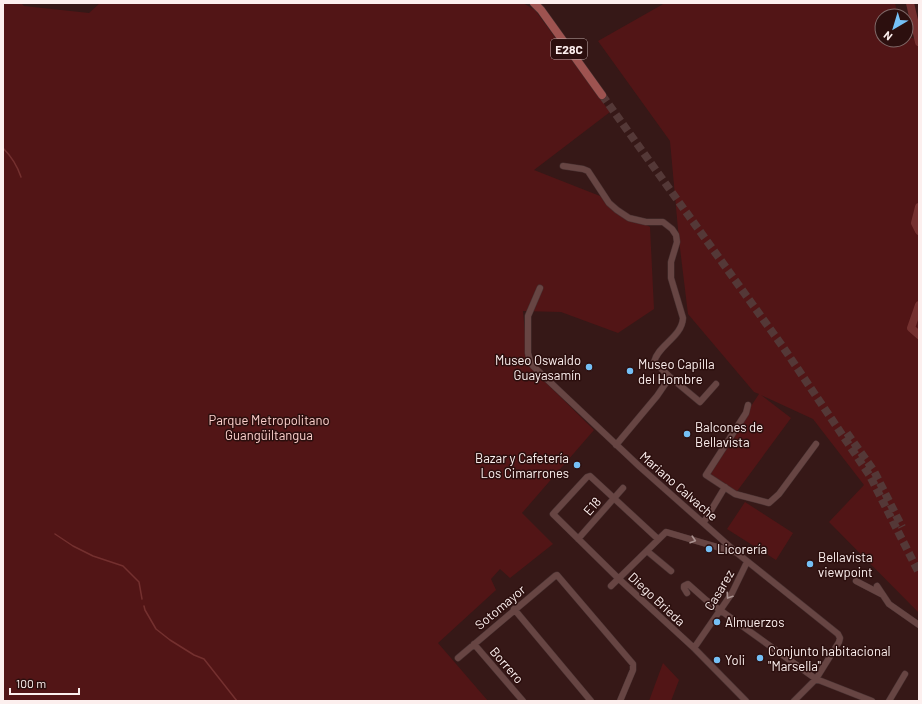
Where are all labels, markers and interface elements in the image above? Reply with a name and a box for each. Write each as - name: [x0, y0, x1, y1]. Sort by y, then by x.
- north arrow: [874, 8, 914, 48]
- text: N: [881, 29, 894, 44]
- road number: E28C: [551, 39, 587, 59]
- place label: Museo Oswaldo Guayasamín: [495, 352, 581, 383]
- place label: Museo Capilla del Hombre: [638, 356, 715, 387]
- marker: Museo Oswaldo Guayasamín: [584, 362, 594, 372]
- marker: Museo Capilla del Hombre: [625, 366, 635, 376]
- park label: Parque Metropolitano Guangüiltangua: [208, 412, 330, 443]
- place label: Balcones de Bellavista: [695, 419, 763, 450]
- marker: Balcones de Bellavista: [682, 429, 692, 439]
- street label: Mariano Calvache: [637, 448, 721, 524]
- place label: Bazar y Cafetería Los Cimarrones: [475, 450, 569, 481]
- marker: Bazar y Cafetería Los Cimarrones: [572, 460, 582, 470]
- street label: E18: [580, 494, 604, 518]
- one-way arrow: [690, 535, 697, 544]
- place label: Licorería: [717, 541, 767, 557]
- marker: Licorería: [704, 544, 714, 554]
- place label: Bellavista viewpoint: [818, 549, 873, 580]
- marker: Bellavista viewpoint: [805, 559, 815, 569]
- street label: Casarez: [701, 567, 737, 613]
- street label: Diego Brieda: [625, 569, 689, 629]
- street label: Sotomayor: [471, 581, 529, 633]
- one-way arrow: [726, 592, 734, 599]
- place label: Almuerzos: [725, 614, 784, 630]
- marker: Almuerzos: [712, 617, 722, 627]
- street label: Borrero: [487, 643, 527, 687]
- place label: Conjunto habitacional "Marsella": [768, 643, 891, 674]
- place label: Yoli: [725, 652, 745, 668]
- marker: Conjunto habitacional "Marsella": [755, 653, 765, 663]
- marker: Yoli: [712, 655, 722, 665]
- scale bar: [10, 670, 79, 696]
- text: 100 m: [16, 676, 46, 690]

